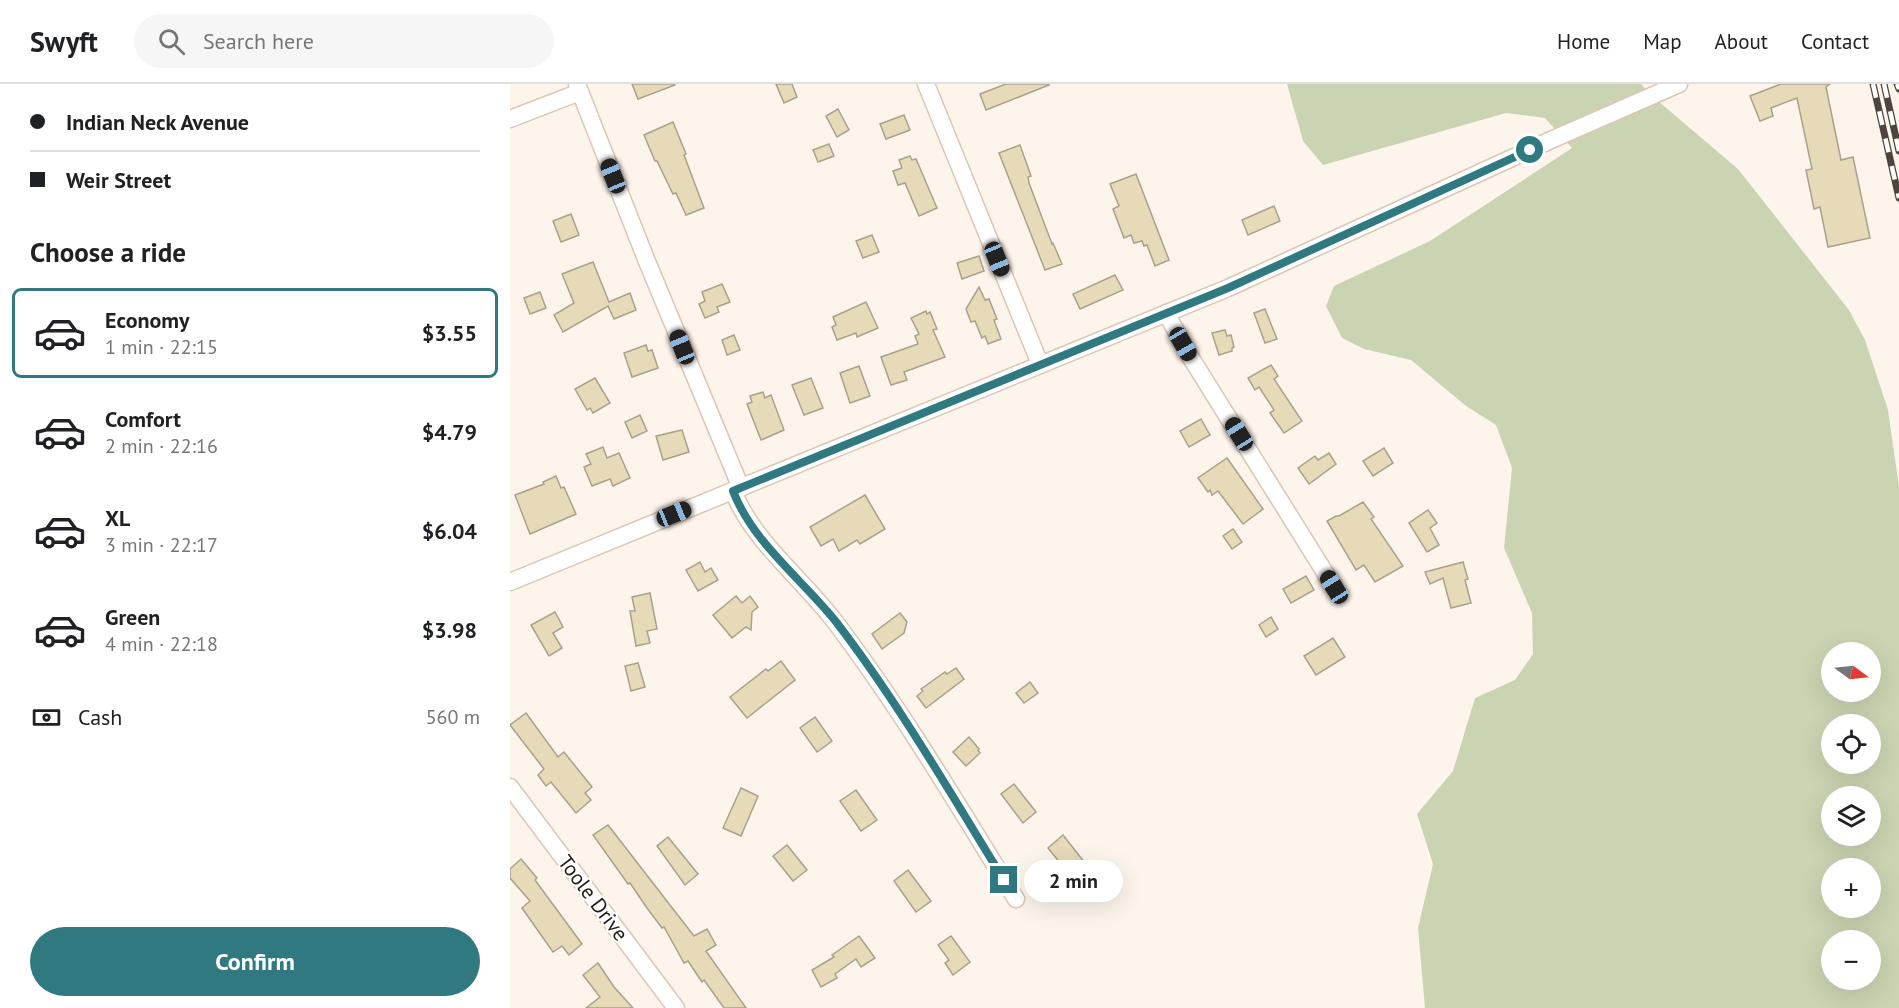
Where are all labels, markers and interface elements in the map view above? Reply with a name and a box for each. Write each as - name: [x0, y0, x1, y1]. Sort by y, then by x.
- search box: [134, 14, 554, 68]
- text: Swyft: [30, 23, 98, 60]
- icon: search: [155, 25, 188, 58]
- text: Search here: [203, 27, 314, 55]
- text: Home: [1557, 28, 1610, 55]
- text: Map: [1643, 28, 1682, 55]
- text: About: [1715, 28, 1768, 55]
- text: Contact: [1801, 28, 1869, 55]
- text: Indian Neck Avenue: [66, 108, 249, 136]
- route start: [1516, 136, 1543, 163]
- car: [598, 156, 628, 196]
- text: Weir Street: [66, 166, 171, 194]
- text: Choose a ride: [30, 235, 186, 269]
- car: [982, 239, 1012, 279]
- icon: car: [33, 306, 87, 360]
- text: Economy: [105, 306, 189, 334]
- text: $3.55: [422, 319, 477, 347]
- car: [1166, 324, 1200, 364]
- car: [667, 327, 697, 367]
- text: 1 min · 22:15: [105, 334, 218, 360]
- icon: car: [33, 405, 87, 459]
- text: Comfort: [105, 405, 181, 433]
- car: [1222, 414, 1256, 454]
- text: $4.79: [422, 418, 477, 446]
- text: 2 min · 22:16: [105, 433, 218, 459]
- car: [654, 499, 694, 529]
- icon: car: [33, 504, 87, 558]
- text: XL: [105, 504, 130, 532]
- text: $6.04: [422, 517, 477, 545]
- text: 3 min · 22:17: [105, 532, 218, 558]
- car: [1317, 567, 1351, 607]
- icon: car: [33, 603, 87, 657]
- text: Green: [105, 603, 160, 631]
- text: $3.98: [422, 616, 477, 644]
- text: 4 min · 22:18: [105, 631, 218, 657]
- north arrow: [1821, 642, 1881, 702]
- map controls: [1821, 642, 1881, 990]
- icon: cash: [30, 701, 63, 734]
- text: Cash: [78, 703, 122, 731]
- text: 560 m: [426, 704, 480, 730]
- button: locate: [1821, 714, 1881, 774]
- button: layers: [1821, 786, 1881, 846]
- street label: Toole Drive: [552, 849, 635, 946]
- button: +: [1821, 858, 1881, 918]
- callout: 2 min: [1025, 859, 1124, 901]
- route end: [990, 866, 1017, 893]
- text: 2 min: [1049, 868, 1098, 894]
- button: Confirm: [30, 927, 480, 996]
- button: −: [1821, 930, 1881, 990]

